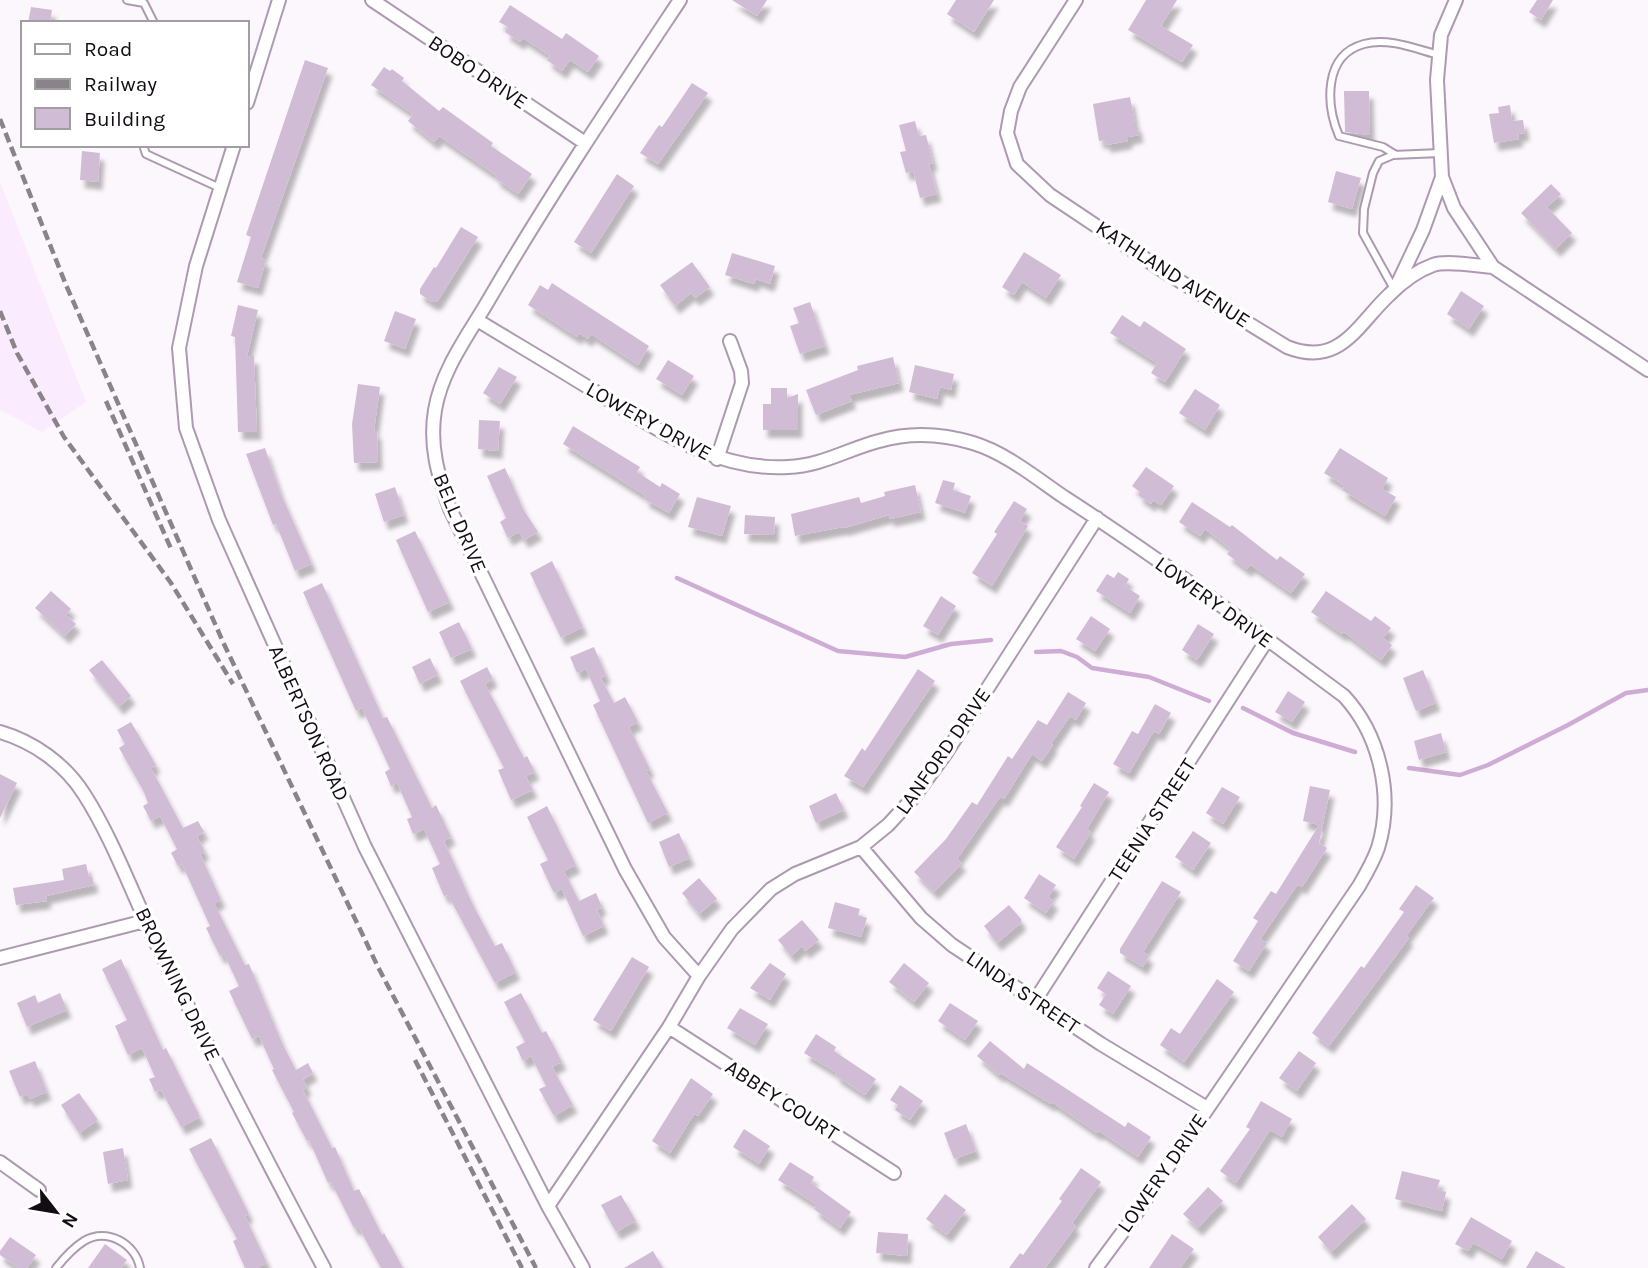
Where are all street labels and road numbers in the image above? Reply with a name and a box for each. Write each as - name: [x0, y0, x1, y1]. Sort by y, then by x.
- street label: BOBO DRIVE: [424, 30, 532, 114]
- street label: KATHLAND AVENUE: [1092, 215, 1254, 333]
- street label: LOWERY DRIVE: [582, 377, 716, 465]
- street label: BELL DRIVE: [428, 470, 492, 576]
- street label: LOWERY DRIVE: [1150, 551, 1278, 653]
- street label: ALBERTSON ROAD: [264, 641, 354, 805]
- street label: LANFORD DRIVE: [891, 683, 995, 819]
- street label: TEENIA STREET: [1103, 754, 1201, 886]
- street label: BROWNING DRIVE: [130, 903, 226, 1065]
- street label: LINDA STREET: [962, 945, 1084, 1039]
- street label: ABBEY COURT: [721, 1055, 843, 1146]
- street label: LOWERY DRIVE: [1112, 1109, 1212, 1237]

